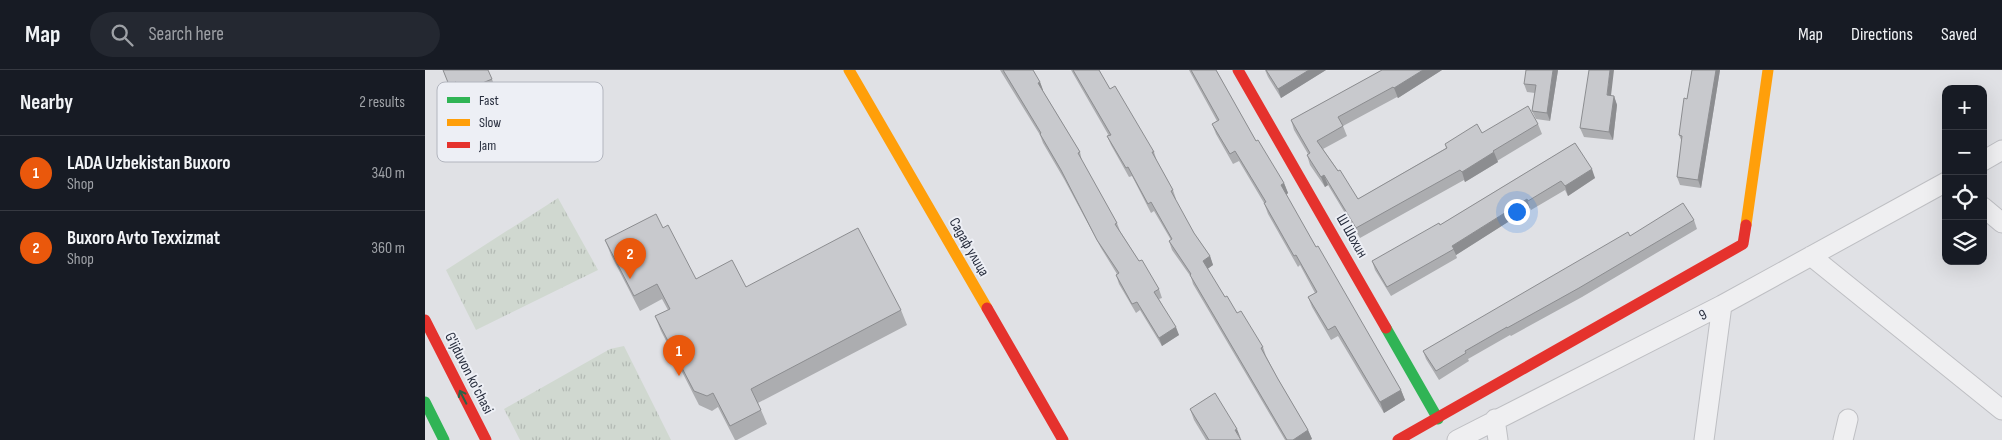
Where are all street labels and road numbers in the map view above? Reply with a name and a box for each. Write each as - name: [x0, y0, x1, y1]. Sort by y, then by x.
- street label: Ш Шохин: [1332, 211, 1372, 261]
- street label: Садаф улица: [945, 214, 993, 280]
- street label: 9: [1696, 305, 1710, 325]
- street label: G'ijduvon ko'chasi: [440, 329, 498, 417]

